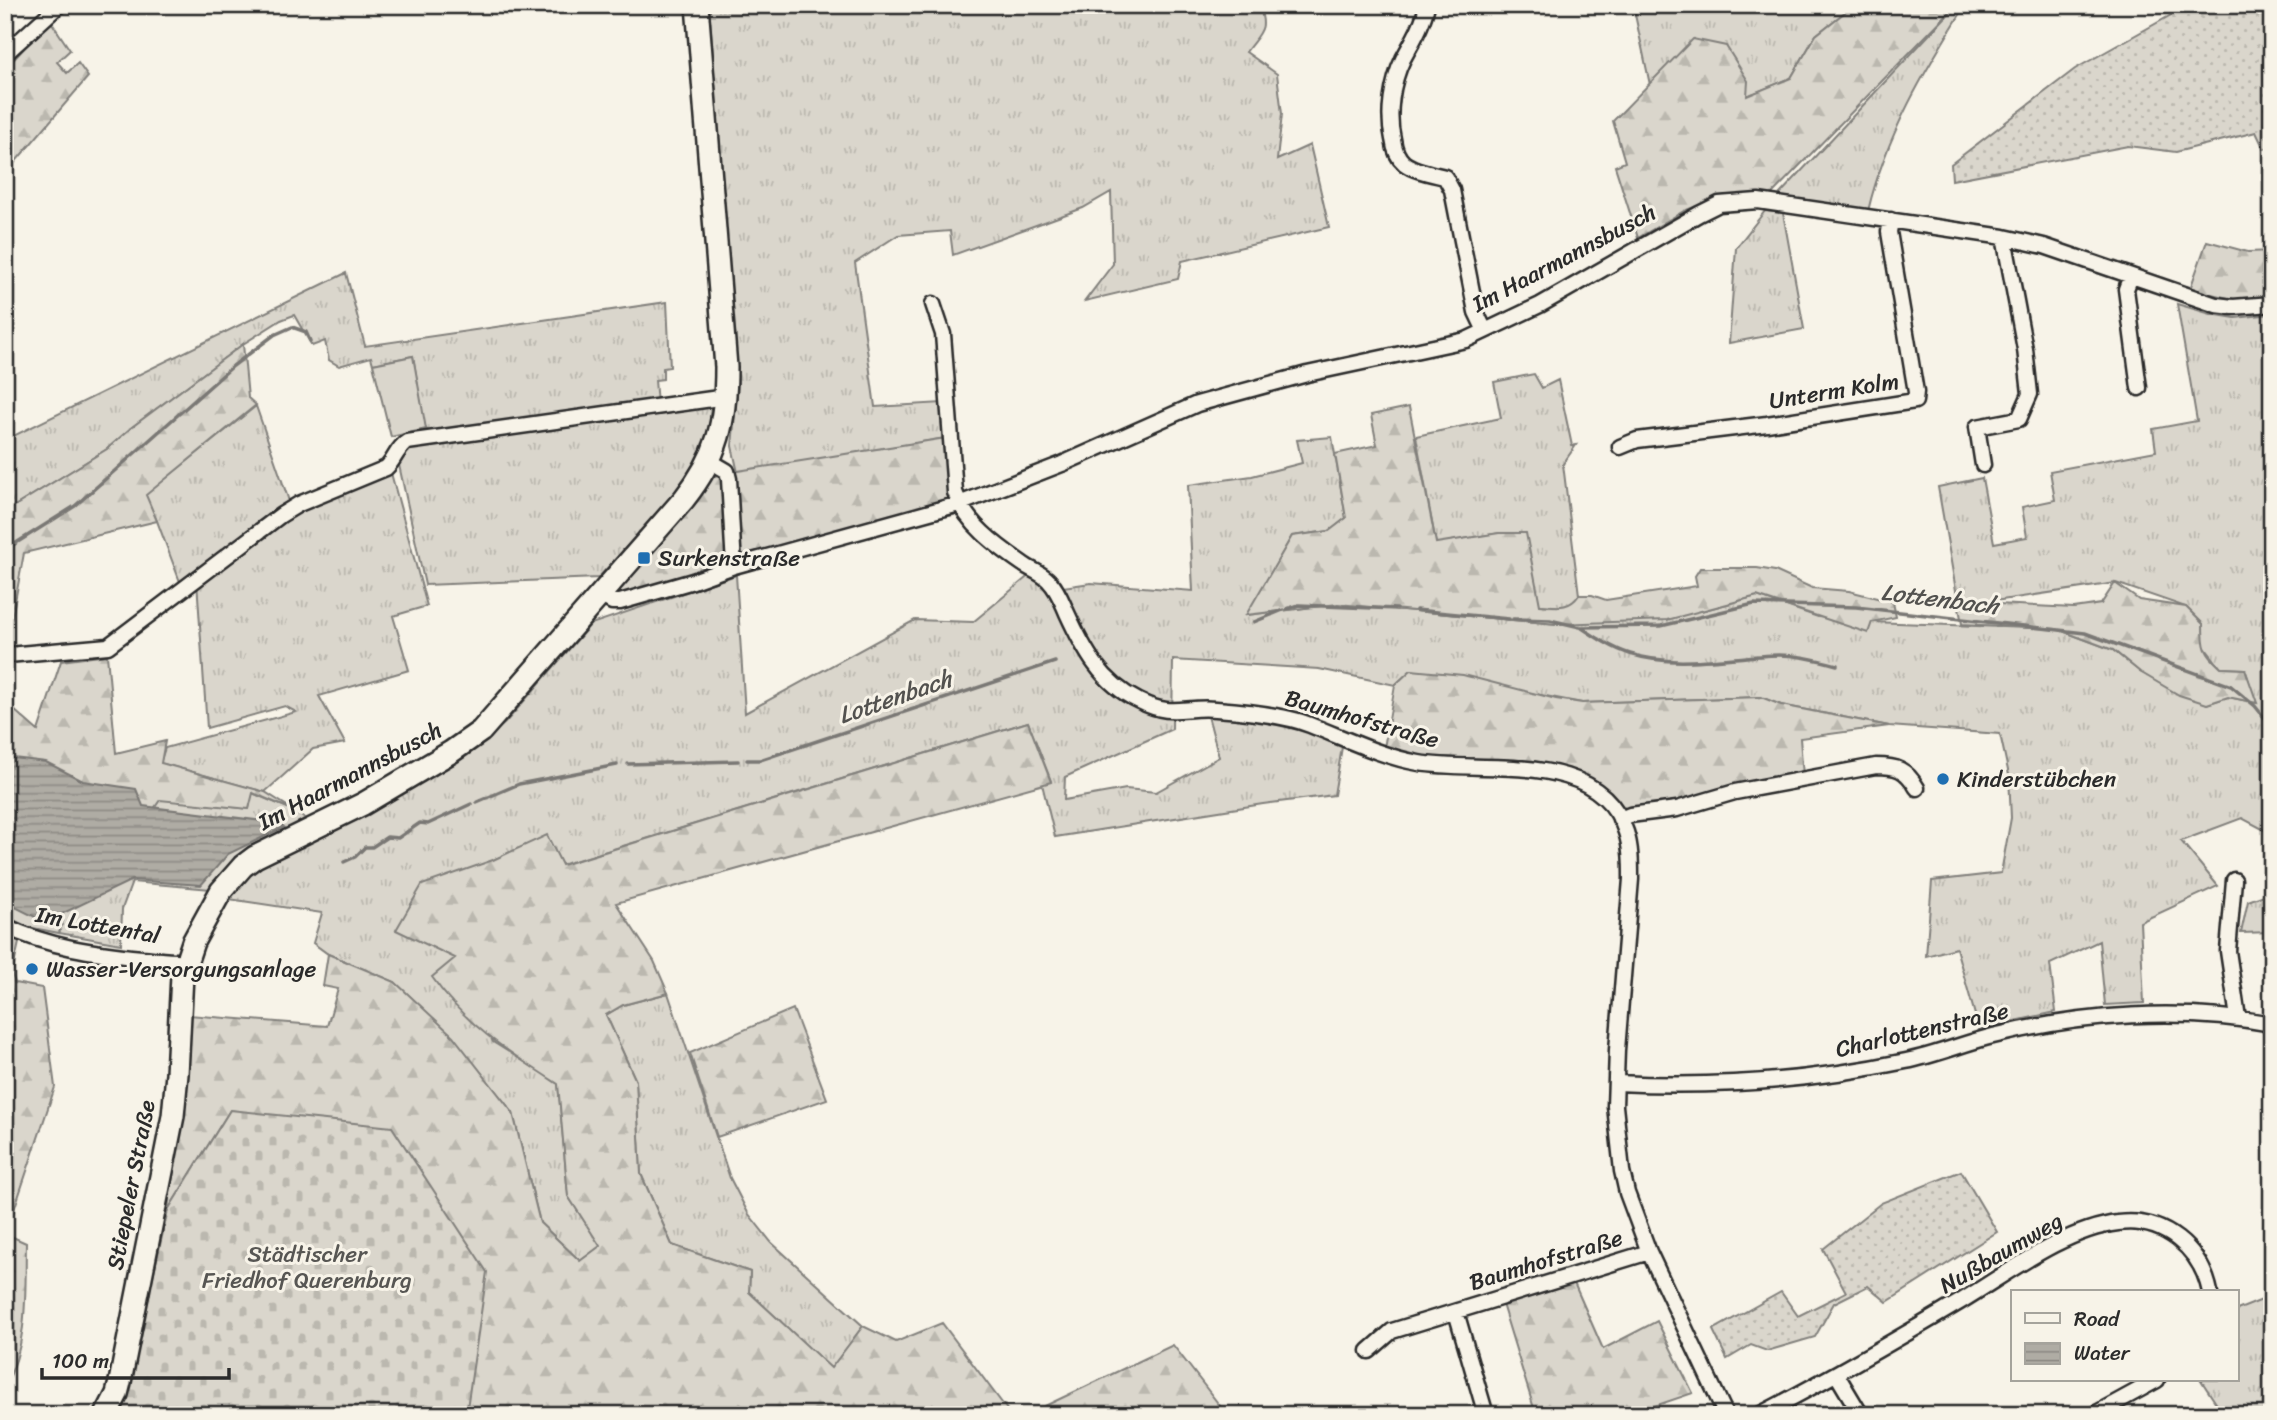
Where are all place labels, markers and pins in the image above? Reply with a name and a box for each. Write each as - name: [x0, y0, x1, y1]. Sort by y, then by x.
- place label: Surkenstraße: [658, 538, 800, 579]
- marker: Surkenstraße: [636, 550, 652, 566]
- place label: Kinderstübchen: [1957, 759, 2117, 800]
- marker: Kinderstübchen: [1935, 771, 1951, 787]
- place label: Wasser-Versorgungsanlage: [46, 949, 317, 990]
- marker: Wasser-Versorgungsanlage: [24, 961, 40, 977]

